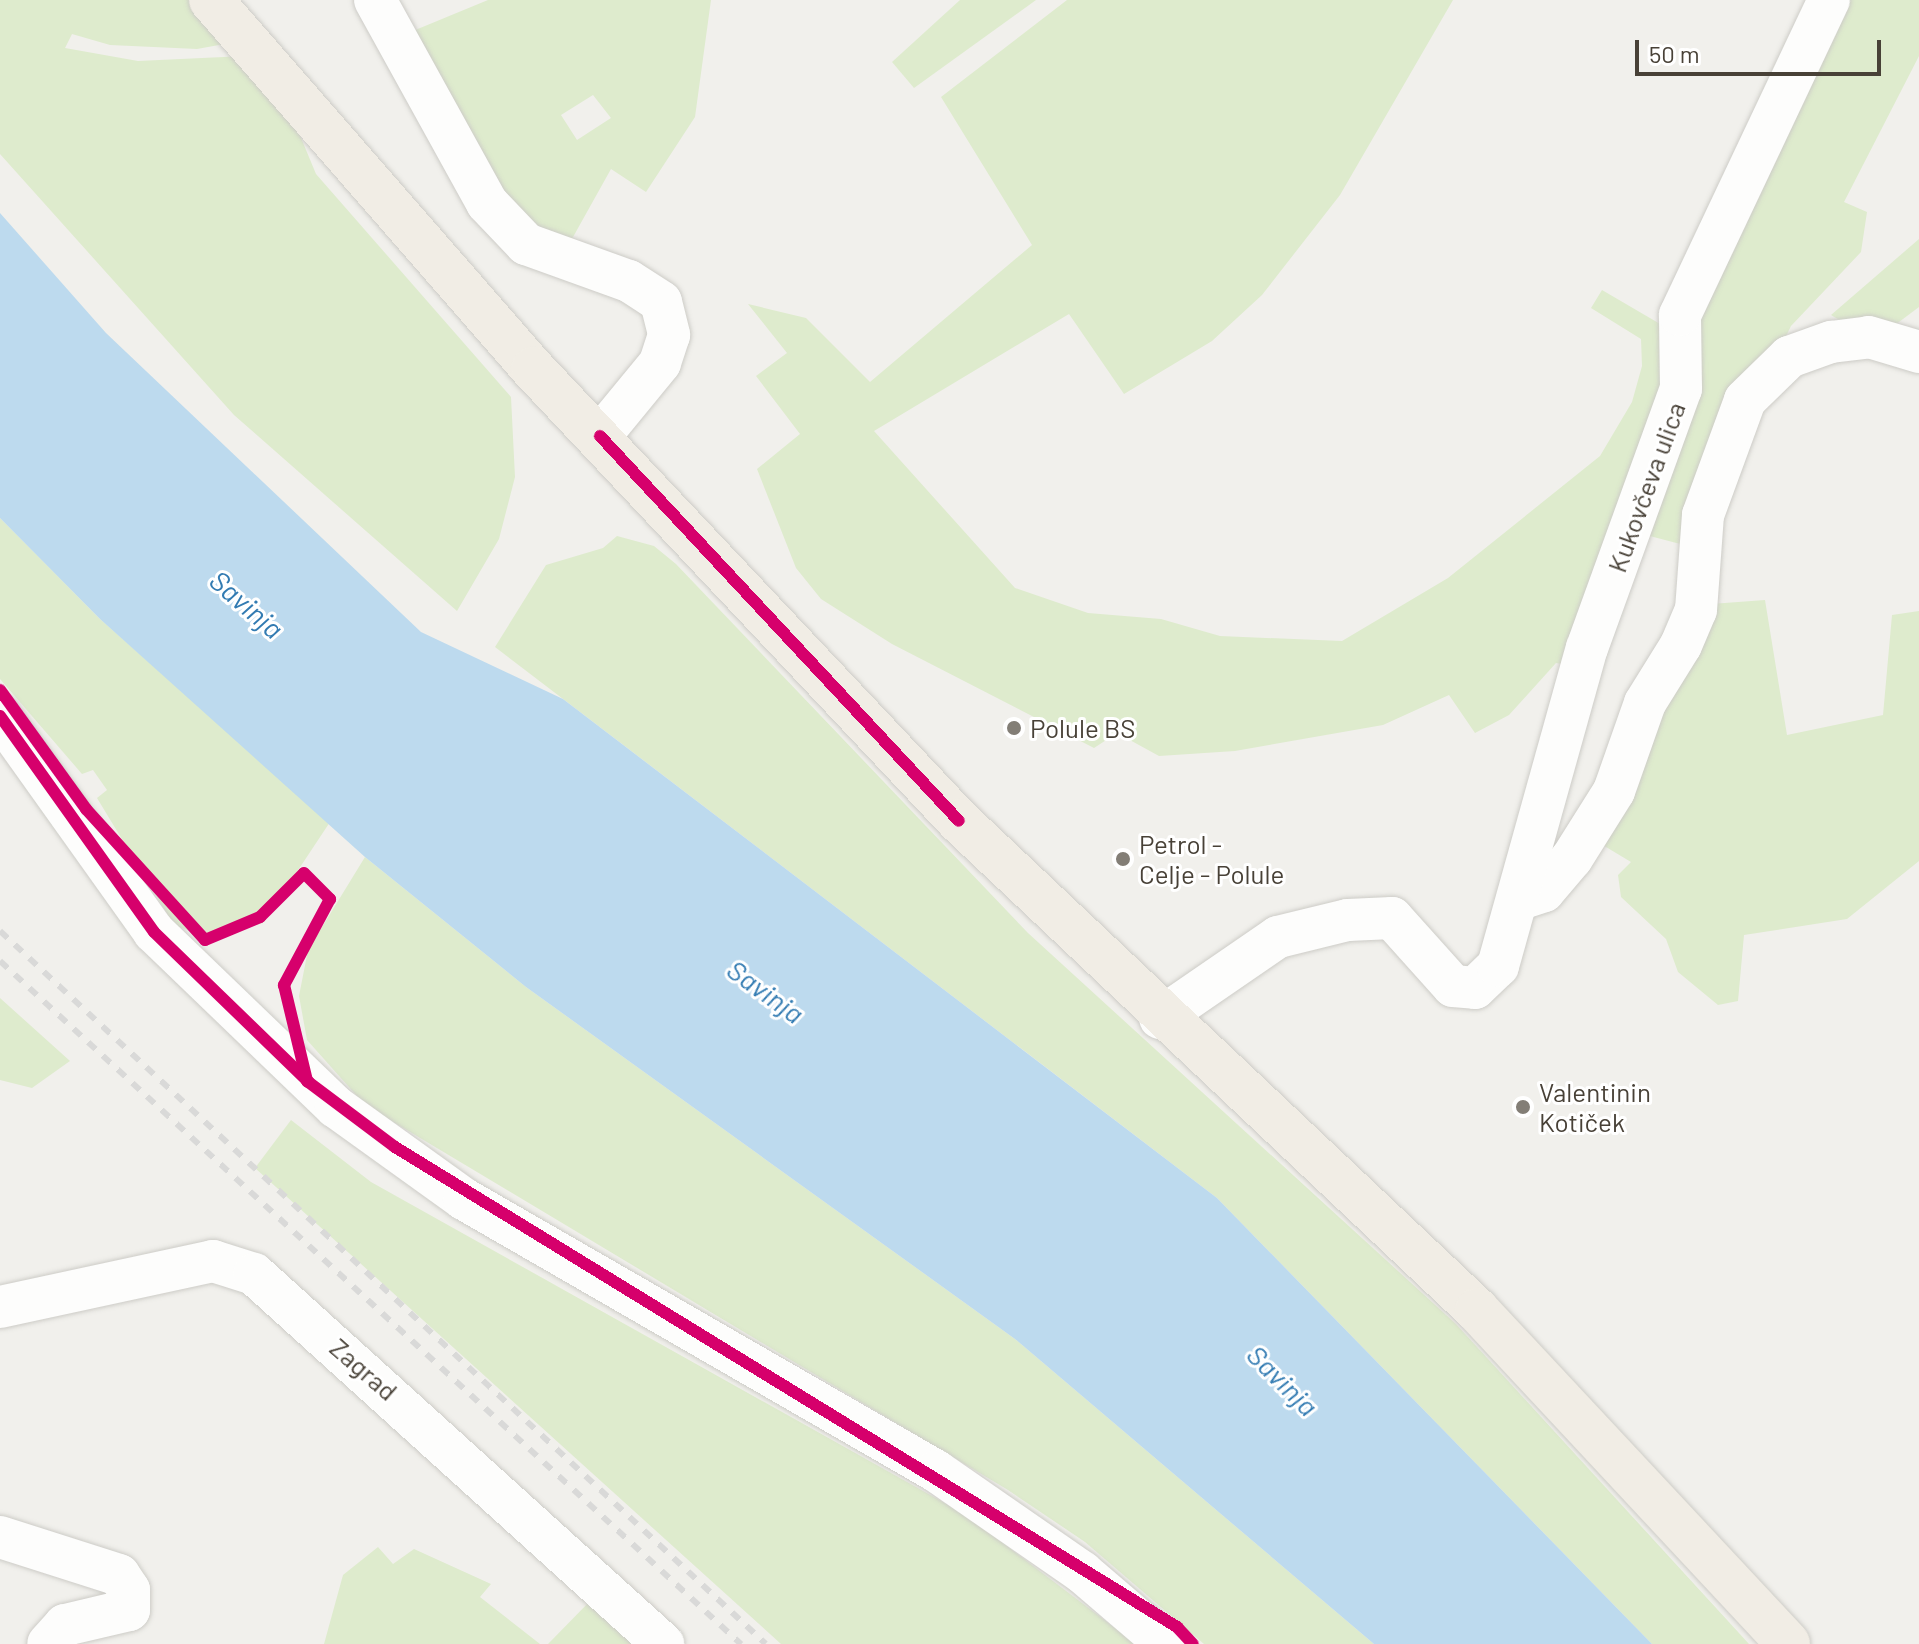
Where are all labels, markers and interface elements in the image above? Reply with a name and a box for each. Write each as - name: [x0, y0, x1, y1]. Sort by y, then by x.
- scale bar: [1639, 24, 1885, 74]
- text: 50 m: [1649, 39, 1700, 68]
- street label: Kukovčeva ulica: [1601, 398, 1691, 576]
- water label: Savinja: [203, 563, 291, 645]
- place label: Polule BS: [1030, 712, 1136, 744]
- marker: Polule BS: [1005, 719, 1023, 737]
- place label: Petrol - Celje - Polule: [1139, 828, 1284, 890]
- marker: Petrol - Celje - Polule: [1114, 850, 1132, 868]
- water label: Savinja: [721, 952, 811, 1030]
- place label: Valentinin Kotiček: [1539, 1076, 1651, 1138]
- marker: Valentinin Kotiček: [1514, 1098, 1532, 1116]
- street label: Zagrad: [324, 1332, 404, 1406]
- water label: Savinja: [1240, 1337, 1326, 1423]

